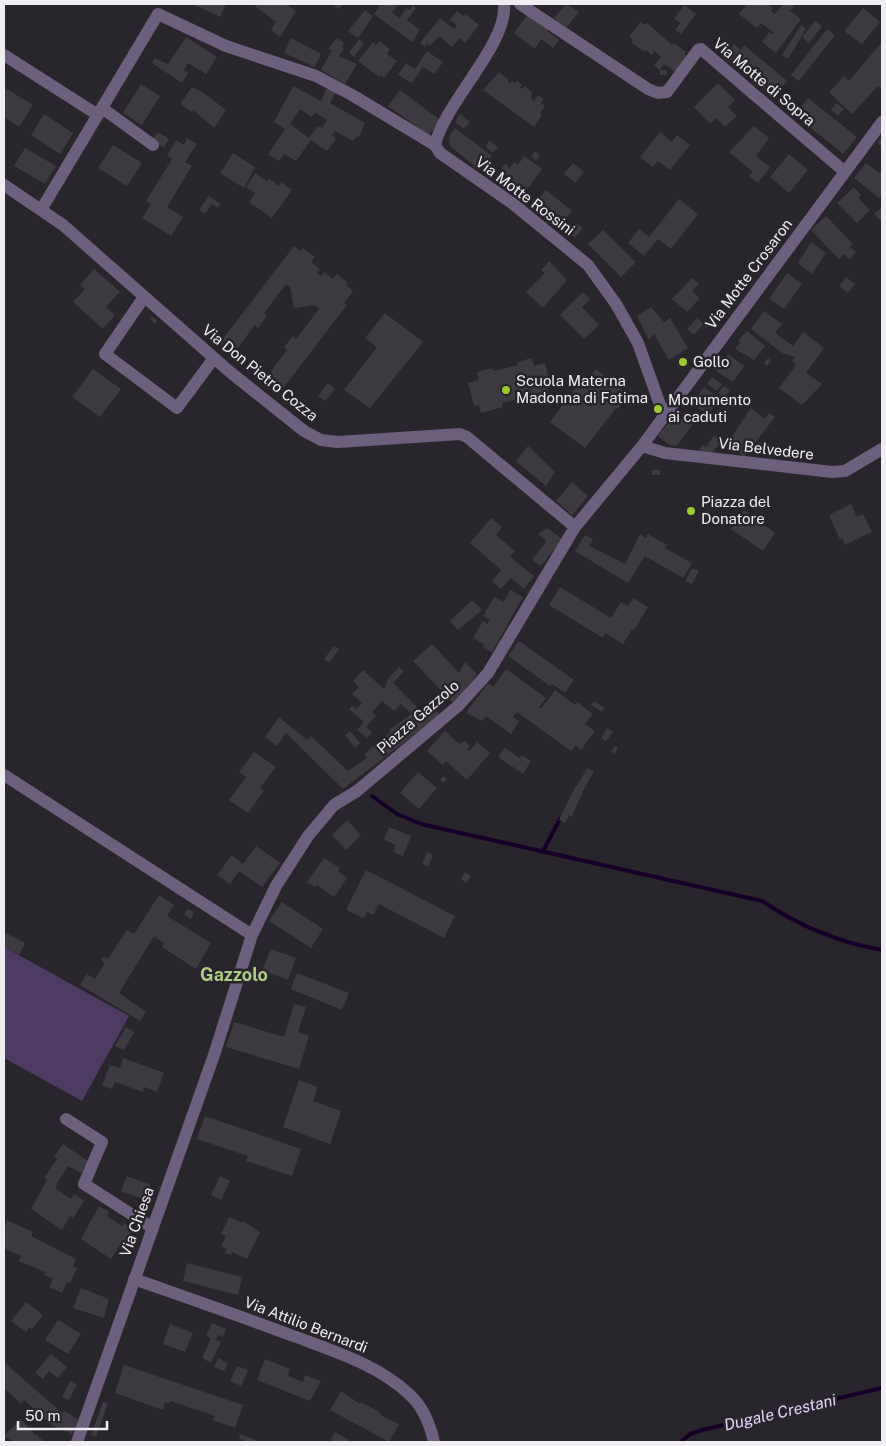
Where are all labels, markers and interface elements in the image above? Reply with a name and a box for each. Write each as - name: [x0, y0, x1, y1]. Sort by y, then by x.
- street label: Via Motte di Sopra: [710, 34, 819, 129]
- street label: Via Motte Rossini: [472, 153, 578, 238]
- street label: Via Motte Crosaron: [702, 215, 795, 332]
- street label: Via Don Pietro Cozza: [199, 321, 321, 424]
- place label: Gollo: [693, 353, 729, 370]
- marker: Gollo: [677, 356, 689, 368]
- place label: Scuola Materna Madonna di Fatima: [516, 372, 648, 406]
- marker: Scuola Materna Madonna di Fatima: [500, 384, 512, 396]
- place label: Monumento ai caduti: [668, 391, 751, 425]
- marker: Monumento ai caduti: [652, 403, 664, 415]
- street label: Via Belvedere: [717, 434, 815, 463]
- place label: Piazza del Donatore: [701, 493, 771, 527]
- marker: Piazza del Donatore: [685, 505, 697, 517]
- street label: Piazza Gazzolo: [373, 676, 462, 757]
- district label: Gazzolo: [200, 964, 268, 985]
- street label: Via Chiesa: [116, 1185, 157, 1259]
- street label: Via Attilio Bernardi: [242, 1293, 370, 1356]
- water label: Dugale Crestani: [722, 1390, 838, 1435]
- scale bar: [18, 1398, 106, 1430]
- text: 50 m: [25, 1407, 60, 1424]

